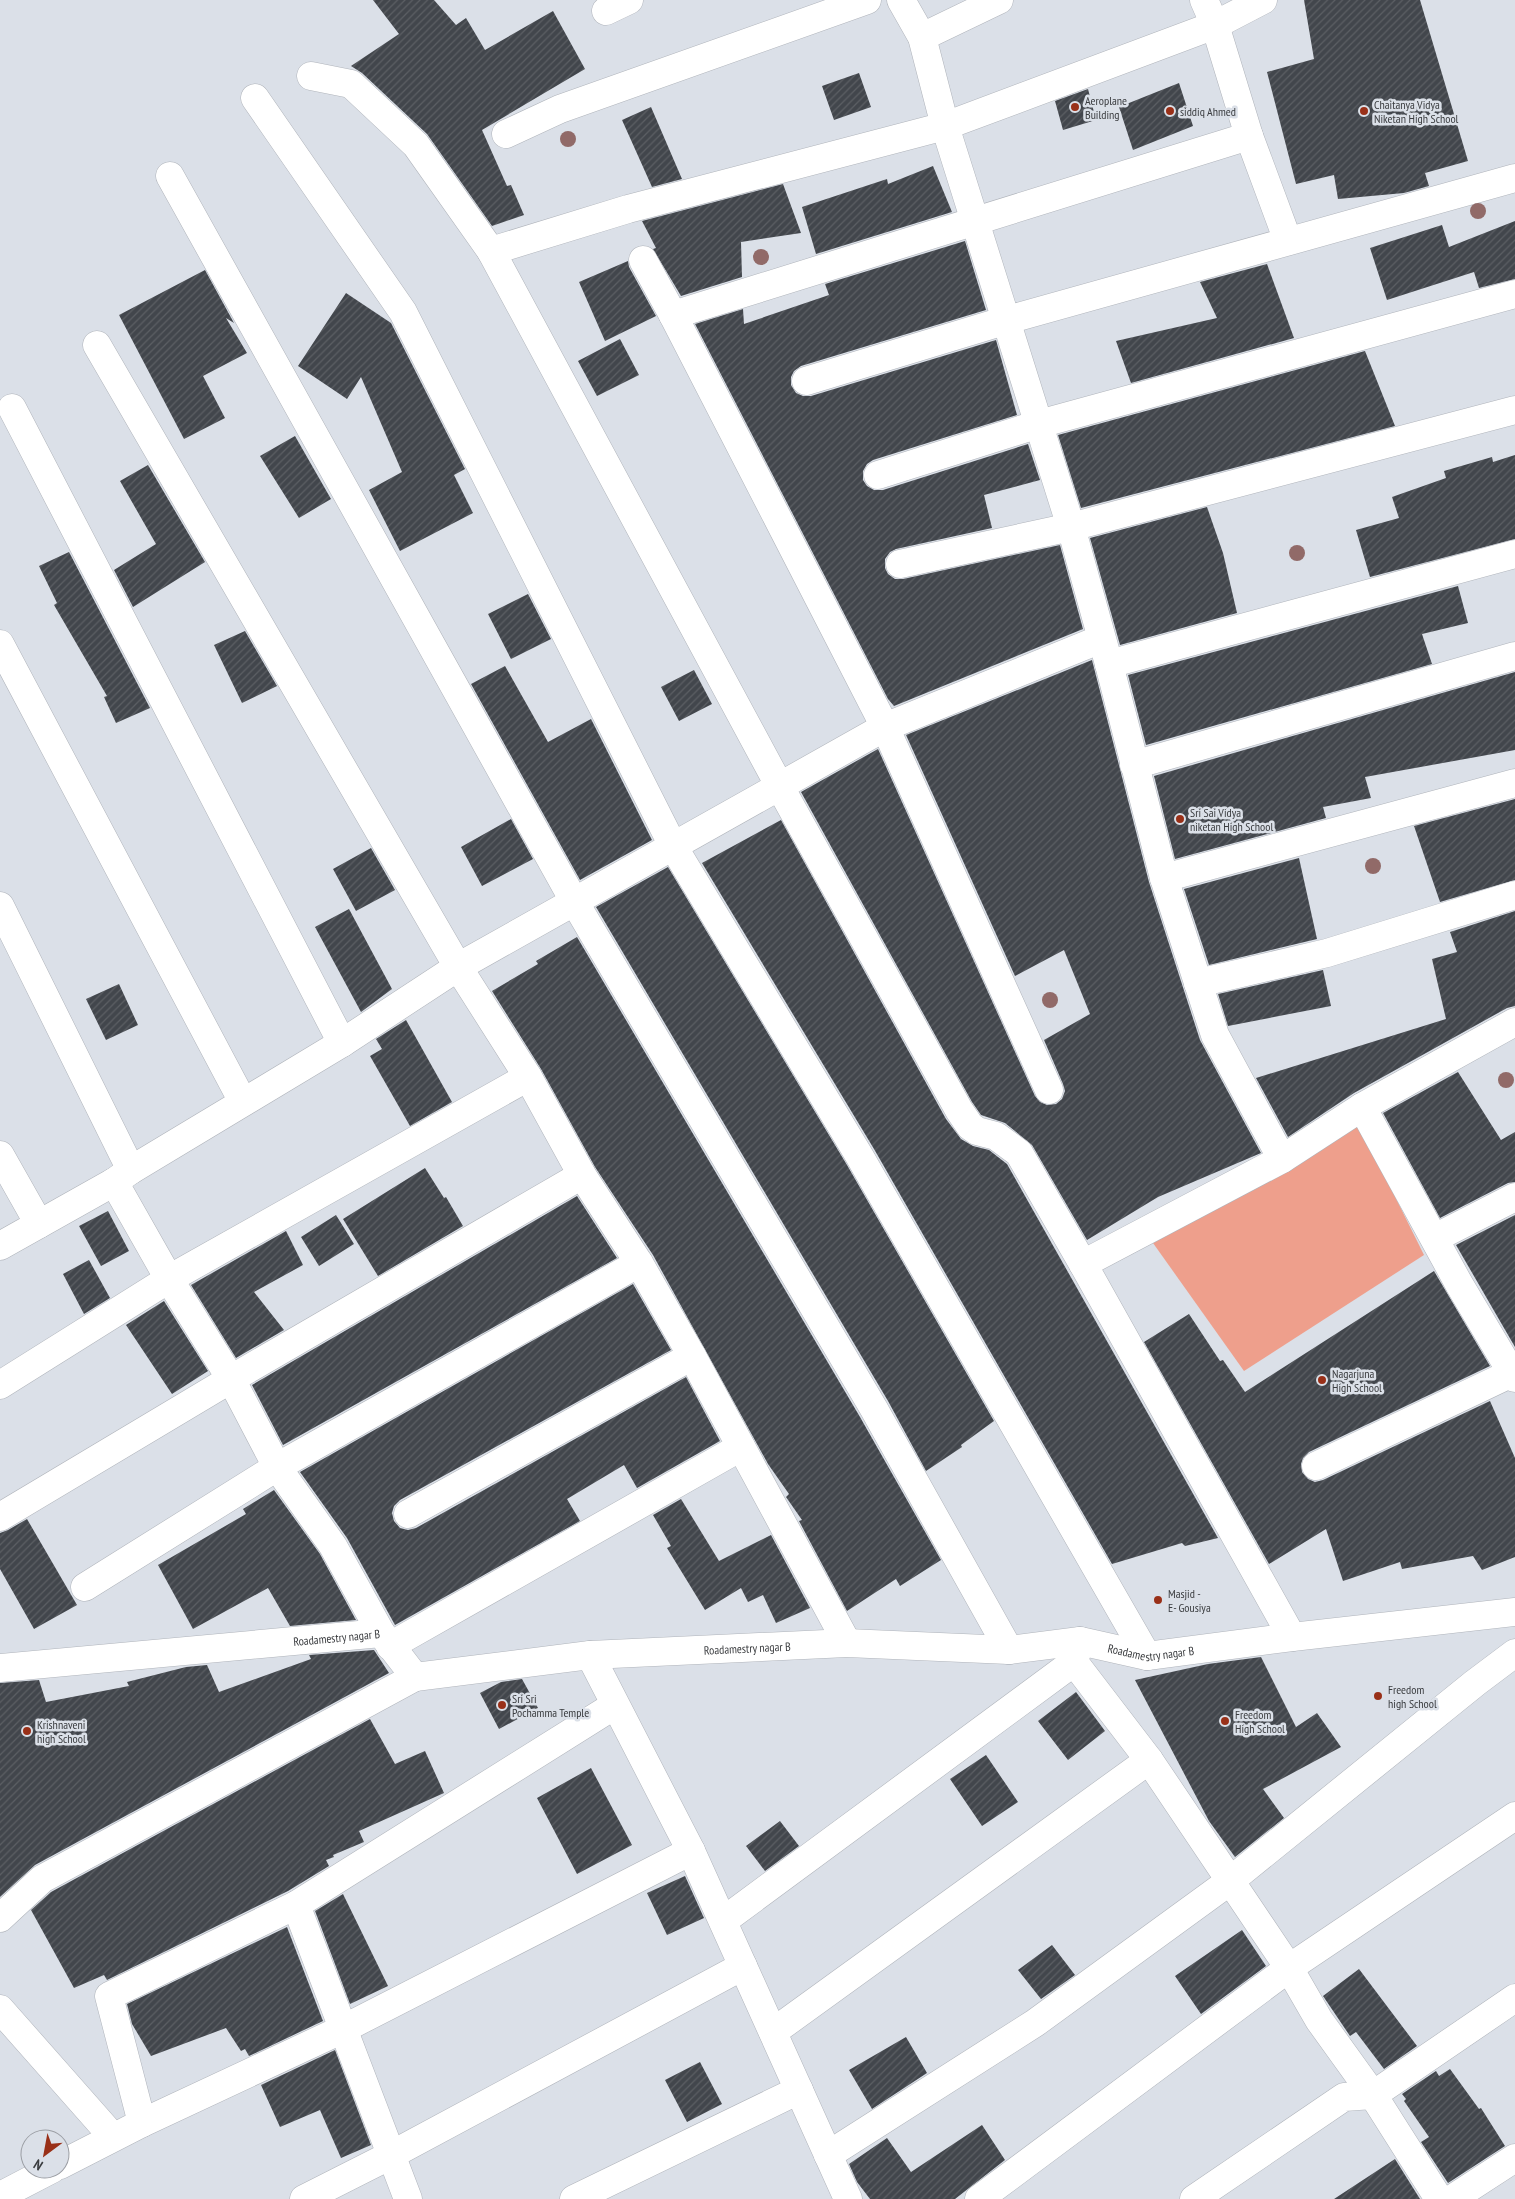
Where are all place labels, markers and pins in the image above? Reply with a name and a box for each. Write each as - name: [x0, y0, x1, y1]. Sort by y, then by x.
- place label: Aeroplane Building: [1085, 93, 1127, 122]
- place label: Chaitanya Vidya Niketan High School: [1374, 97, 1459, 126]
- marker: Aeroplane Building: [1069, 101, 1081, 113]
- place label: siddiq Ahmed: [1180, 104, 1236, 119]
- marker: siddiq Ahmed: [1164, 105, 1176, 117]
- marker: Chaitanya Vidya Niketan High School: [1358, 105, 1370, 117]
- place label: Sri Sai Vidya niketan High School: [1190, 805, 1273, 834]
- marker: Sri Sai Vidya niketan High School: [1174, 813, 1186, 825]
- place label: Nagarjuna High School: [1332, 1366, 1382, 1395]
- marker: Nagarjuna High School: [1316, 1374, 1328, 1386]
- place label: Masjid - E- Gousiya: [1168, 1586, 1211, 1615]
- marker: Masjid - E- Gousiya: [1152, 1594, 1164, 1606]
- place label: Freedom high School: [1388, 1682, 1437, 1711]
- marker: Freedom high School: [1372, 1690, 1384, 1702]
- place label: Sri Sri Pochamma Temple: [512, 1691, 589, 1720]
- marker: Sri Sri Pochamma Temple: [496, 1699, 508, 1711]
- place label: Freedom High School: [1235, 1707, 1285, 1736]
- marker: Freedom High School: [1219, 1715, 1231, 1727]
- place label: Krishnaveni high School: [37, 1717, 86, 1746]
- marker: Krishnaveni high School: [21, 1725, 33, 1737]

